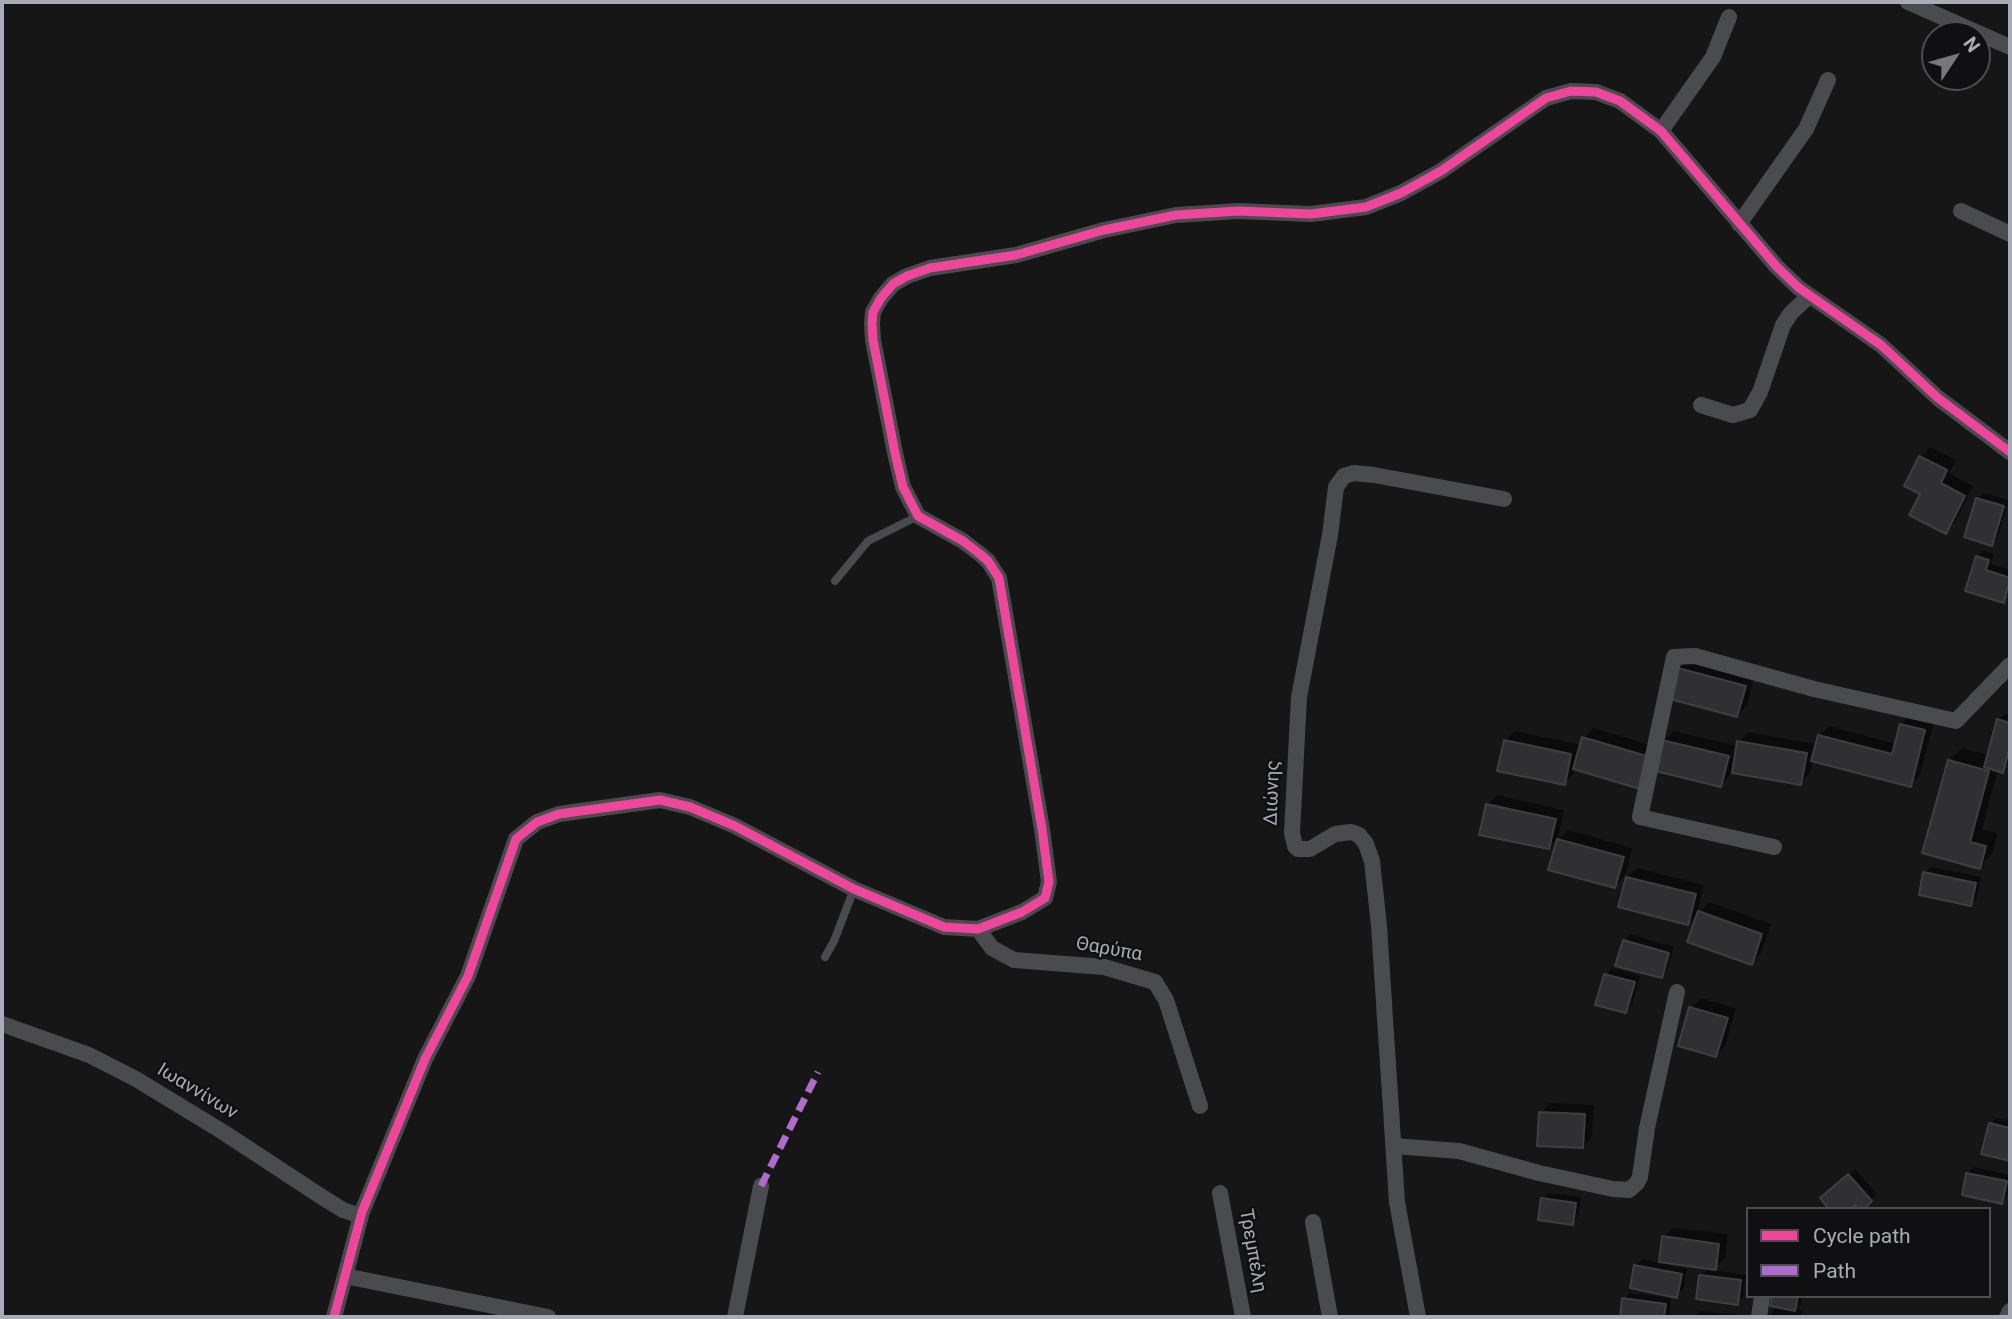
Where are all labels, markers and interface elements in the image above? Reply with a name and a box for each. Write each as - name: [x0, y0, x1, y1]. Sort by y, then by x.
- north arrow: [1921, 21, 1991, 91]
- text: N: [1959, 32, 1985, 57]
- street label: Διώνης: [1260, 760, 1286, 826]
- street label: Θαρύπα: [1074, 933, 1144, 967]
- street label: Ιωαννίνων: [153, 1059, 241, 1125]
- street label: Τρεμπέλη: [1233, 1207, 1271, 1295]
- legend: [1746, 1207, 1991, 1298]
- text: Cycle path: [1813, 1224, 1911, 1248]
- text: Path: [1813, 1259, 1856, 1283]

